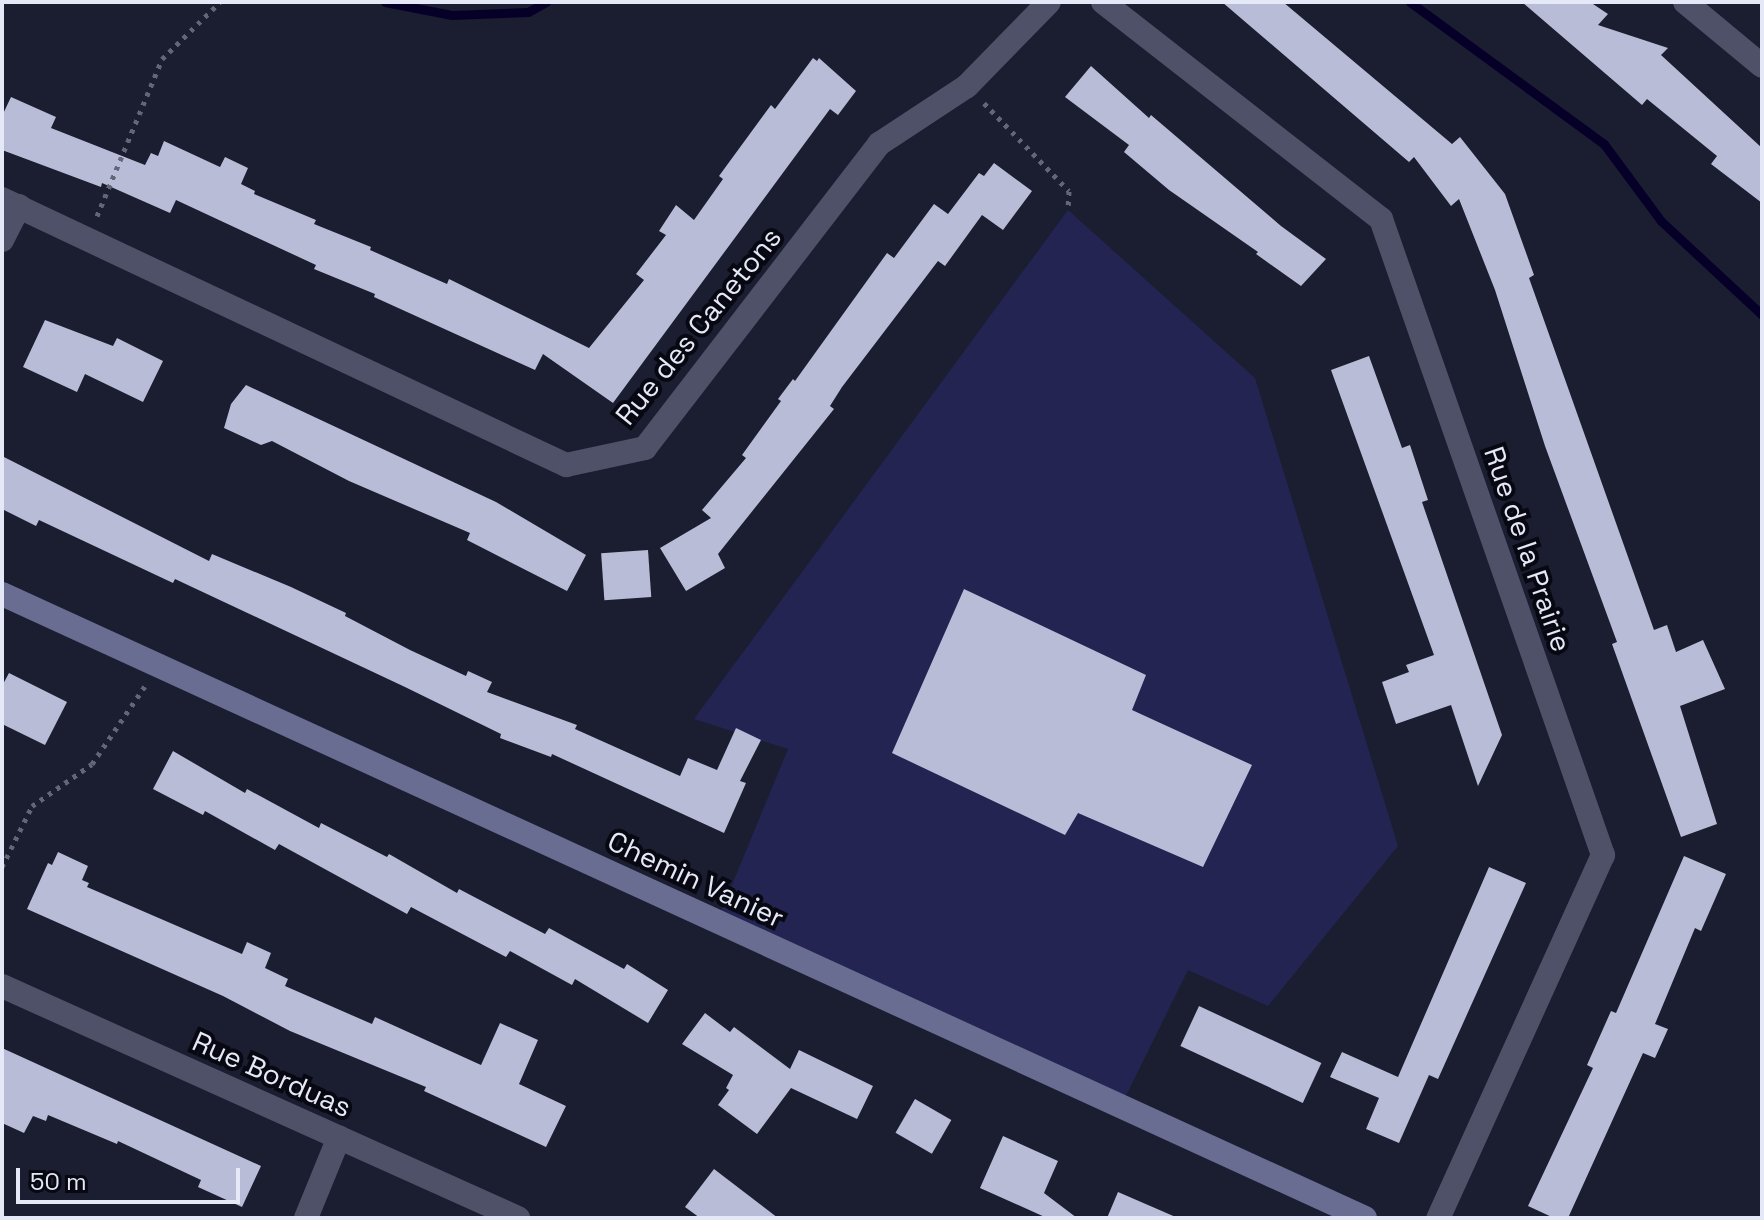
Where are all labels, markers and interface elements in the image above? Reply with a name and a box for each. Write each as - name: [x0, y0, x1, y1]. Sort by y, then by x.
- street label: Rue des Canetons: [608, 221, 788, 431]
- street label: Rue de la Prairie: [1477, 442, 1579, 656]
- street label: Chemin Vanier: [603, 823, 789, 935]
- street label: Rue Borduas: [187, 1024, 357, 1124]
- scale bar: [20, 1152, 244, 1202]
- text: 50 m: [30, 1166, 87, 1197]

